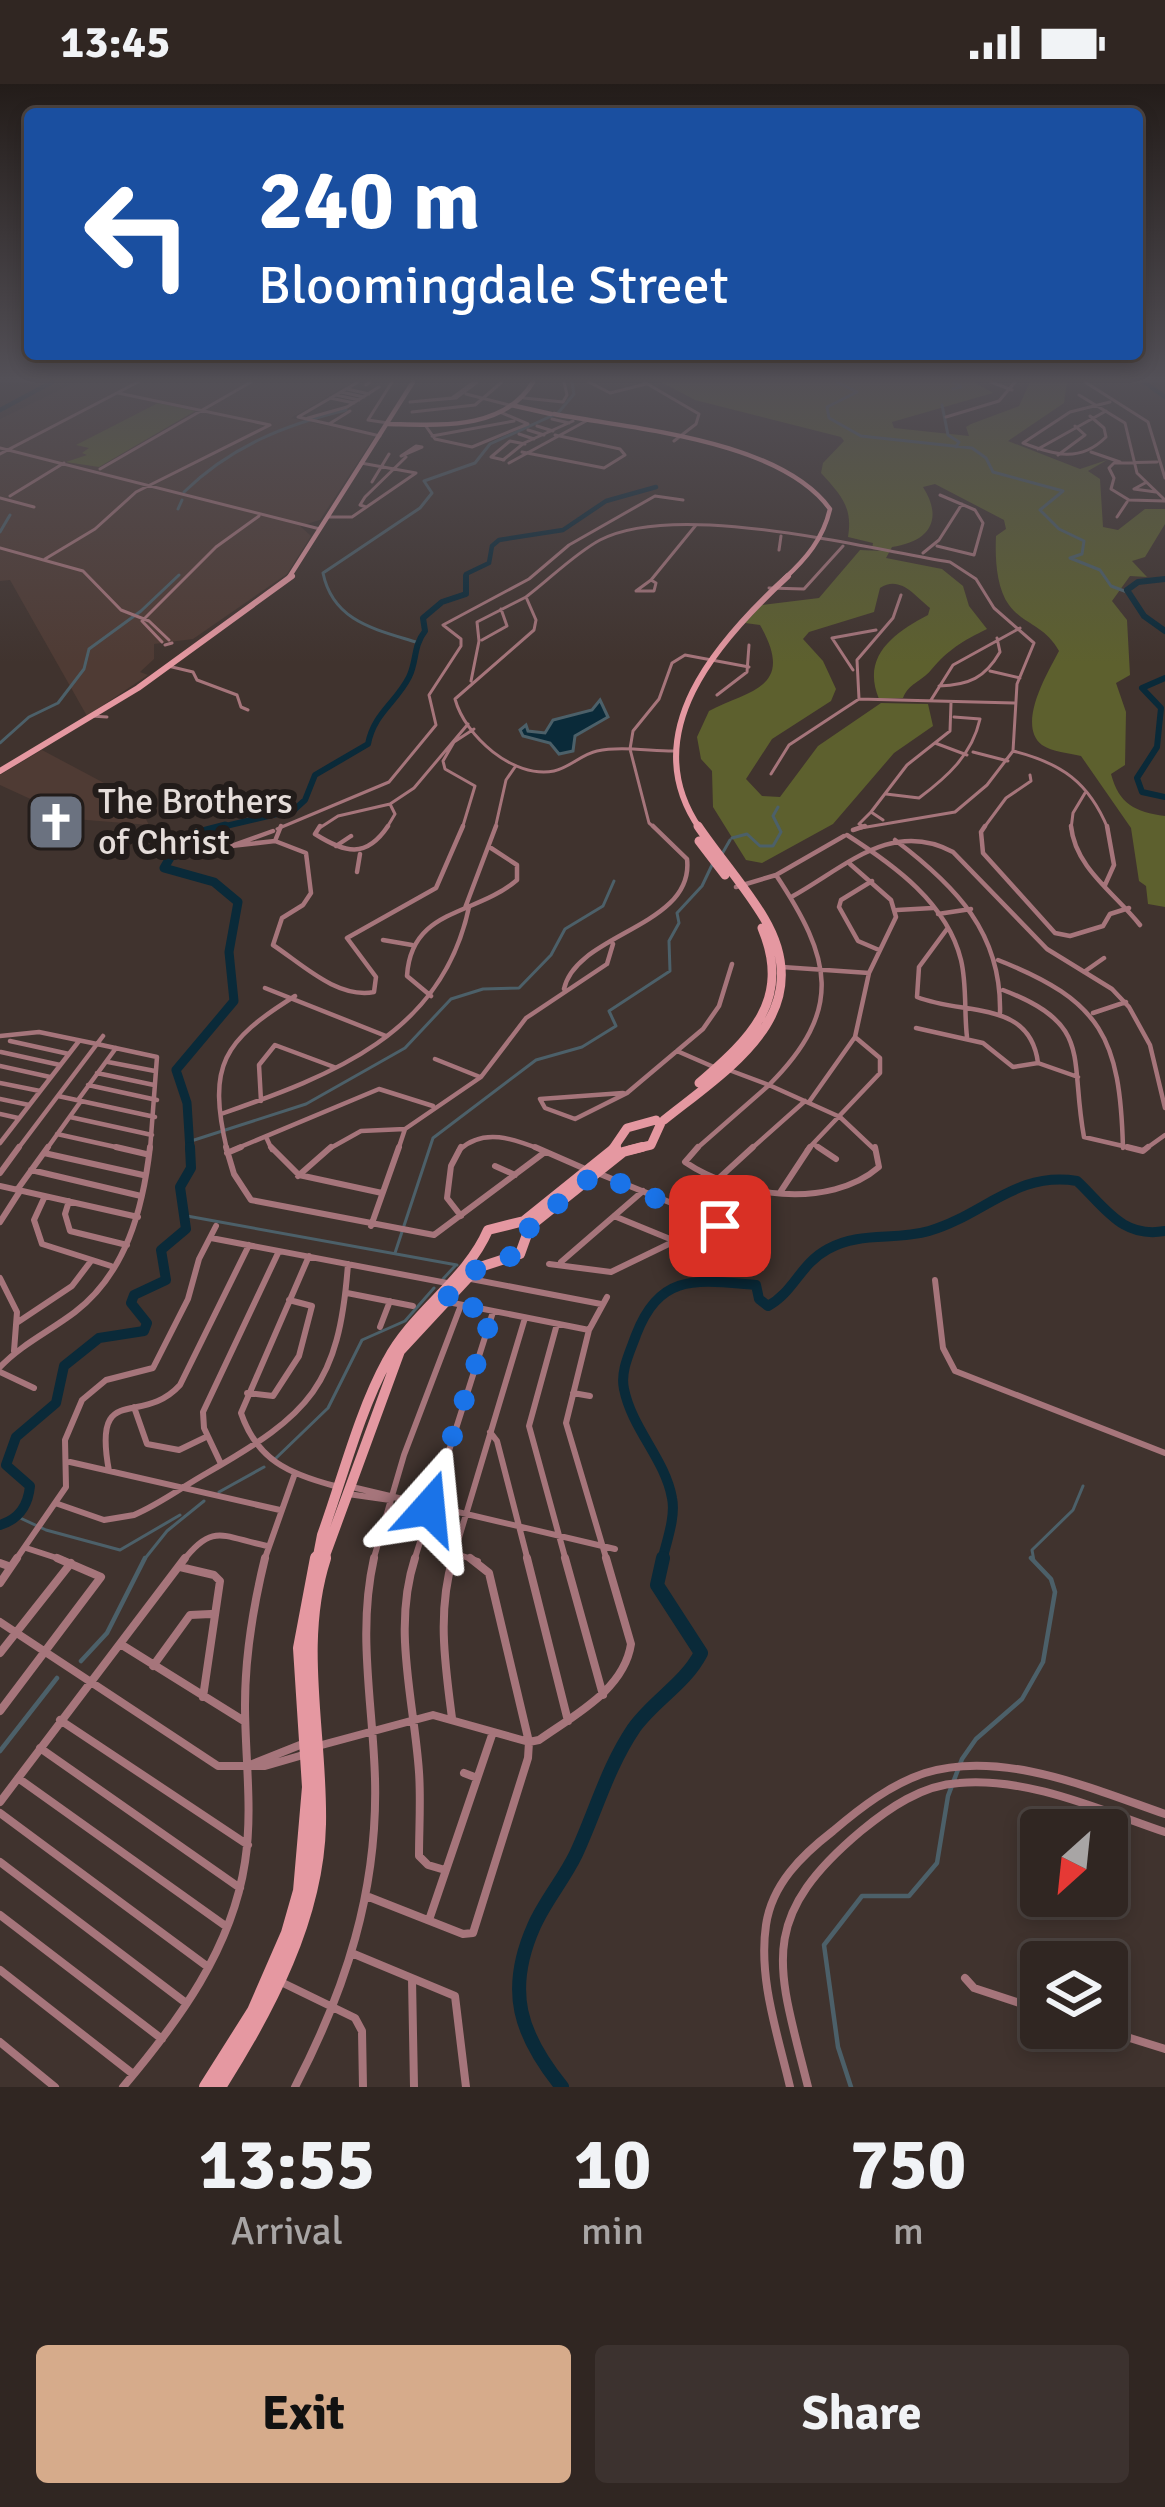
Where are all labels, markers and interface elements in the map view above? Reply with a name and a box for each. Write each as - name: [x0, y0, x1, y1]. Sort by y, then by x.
- text: 13:45: [60, 15, 170, 70]
- text: 240 m: [258, 149, 480, 253]
- icon: left: [60, 156, 216, 312]
- text: Bloomingdale Street: [258, 252, 729, 319]
- place label: The Brothers of Christ: [98, 779, 293, 865]
- church icon: The Brothers of Christ: [25, 791, 87, 853]
- pin: [669, 1175, 771, 1277]
- icon: arrive: [687, 1193, 753, 1259]
- position arrow: [366, 1445, 492, 1571]
- north arrow: [1020, 1809, 1128, 1917]
- map controls: [1020, 1809, 1128, 2049]
- button: layers: [1020, 1941, 1128, 2049]
- text: 13:55: [198, 2120, 375, 2209]
- text: 10: [574, 2120, 651, 2209]
- text: 750: [850, 2120, 967, 2209]
- text: Arrival: [231, 2207, 343, 2255]
- text: min: [581, 2207, 644, 2255]
- text: m: [893, 2207, 924, 2255]
- button: Exit: [36, 2345, 571, 2483]
- button: Share: [595, 2345, 1129, 2483]

